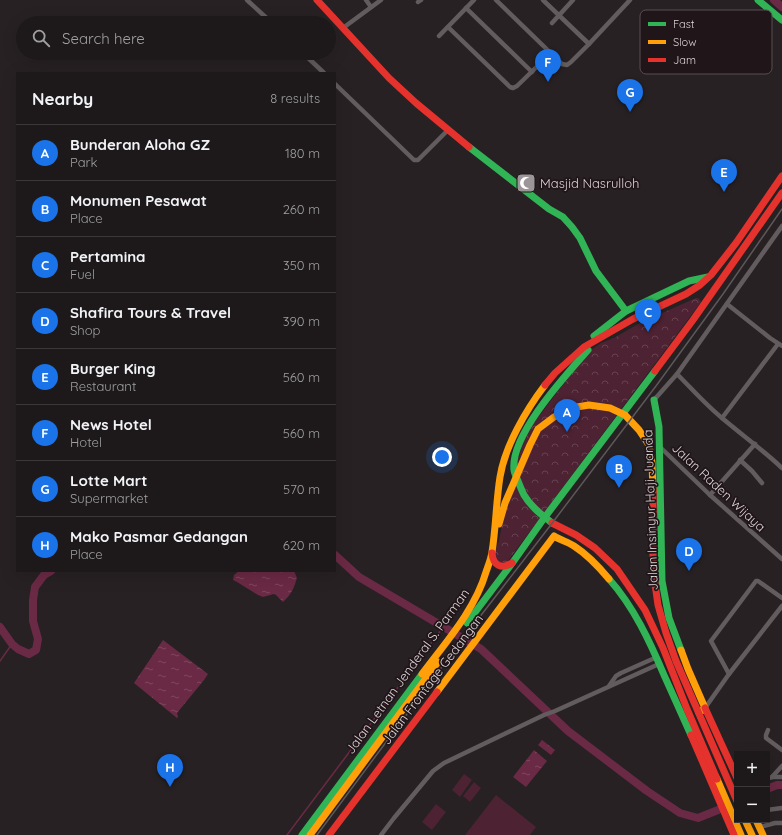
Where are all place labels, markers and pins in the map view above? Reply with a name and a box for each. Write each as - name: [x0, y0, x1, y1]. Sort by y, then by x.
- pin: F: [535, 49, 561, 82]
- pin: G: [617, 79, 643, 112]
- pin: E: [711, 159, 737, 192]
- mosque icon: Masjid Nasrulloh: [515, 172, 537, 194]
- place label: Masjid Nasrulloh: [540, 175, 639, 191]
- pin: C: [635, 299, 661, 332]
- pin: A: [554, 399, 580, 432]
- pin: B: [606, 455, 632, 488]
- pin: D: [676, 538, 702, 571]
- pin: H: [157, 754, 183, 787]

